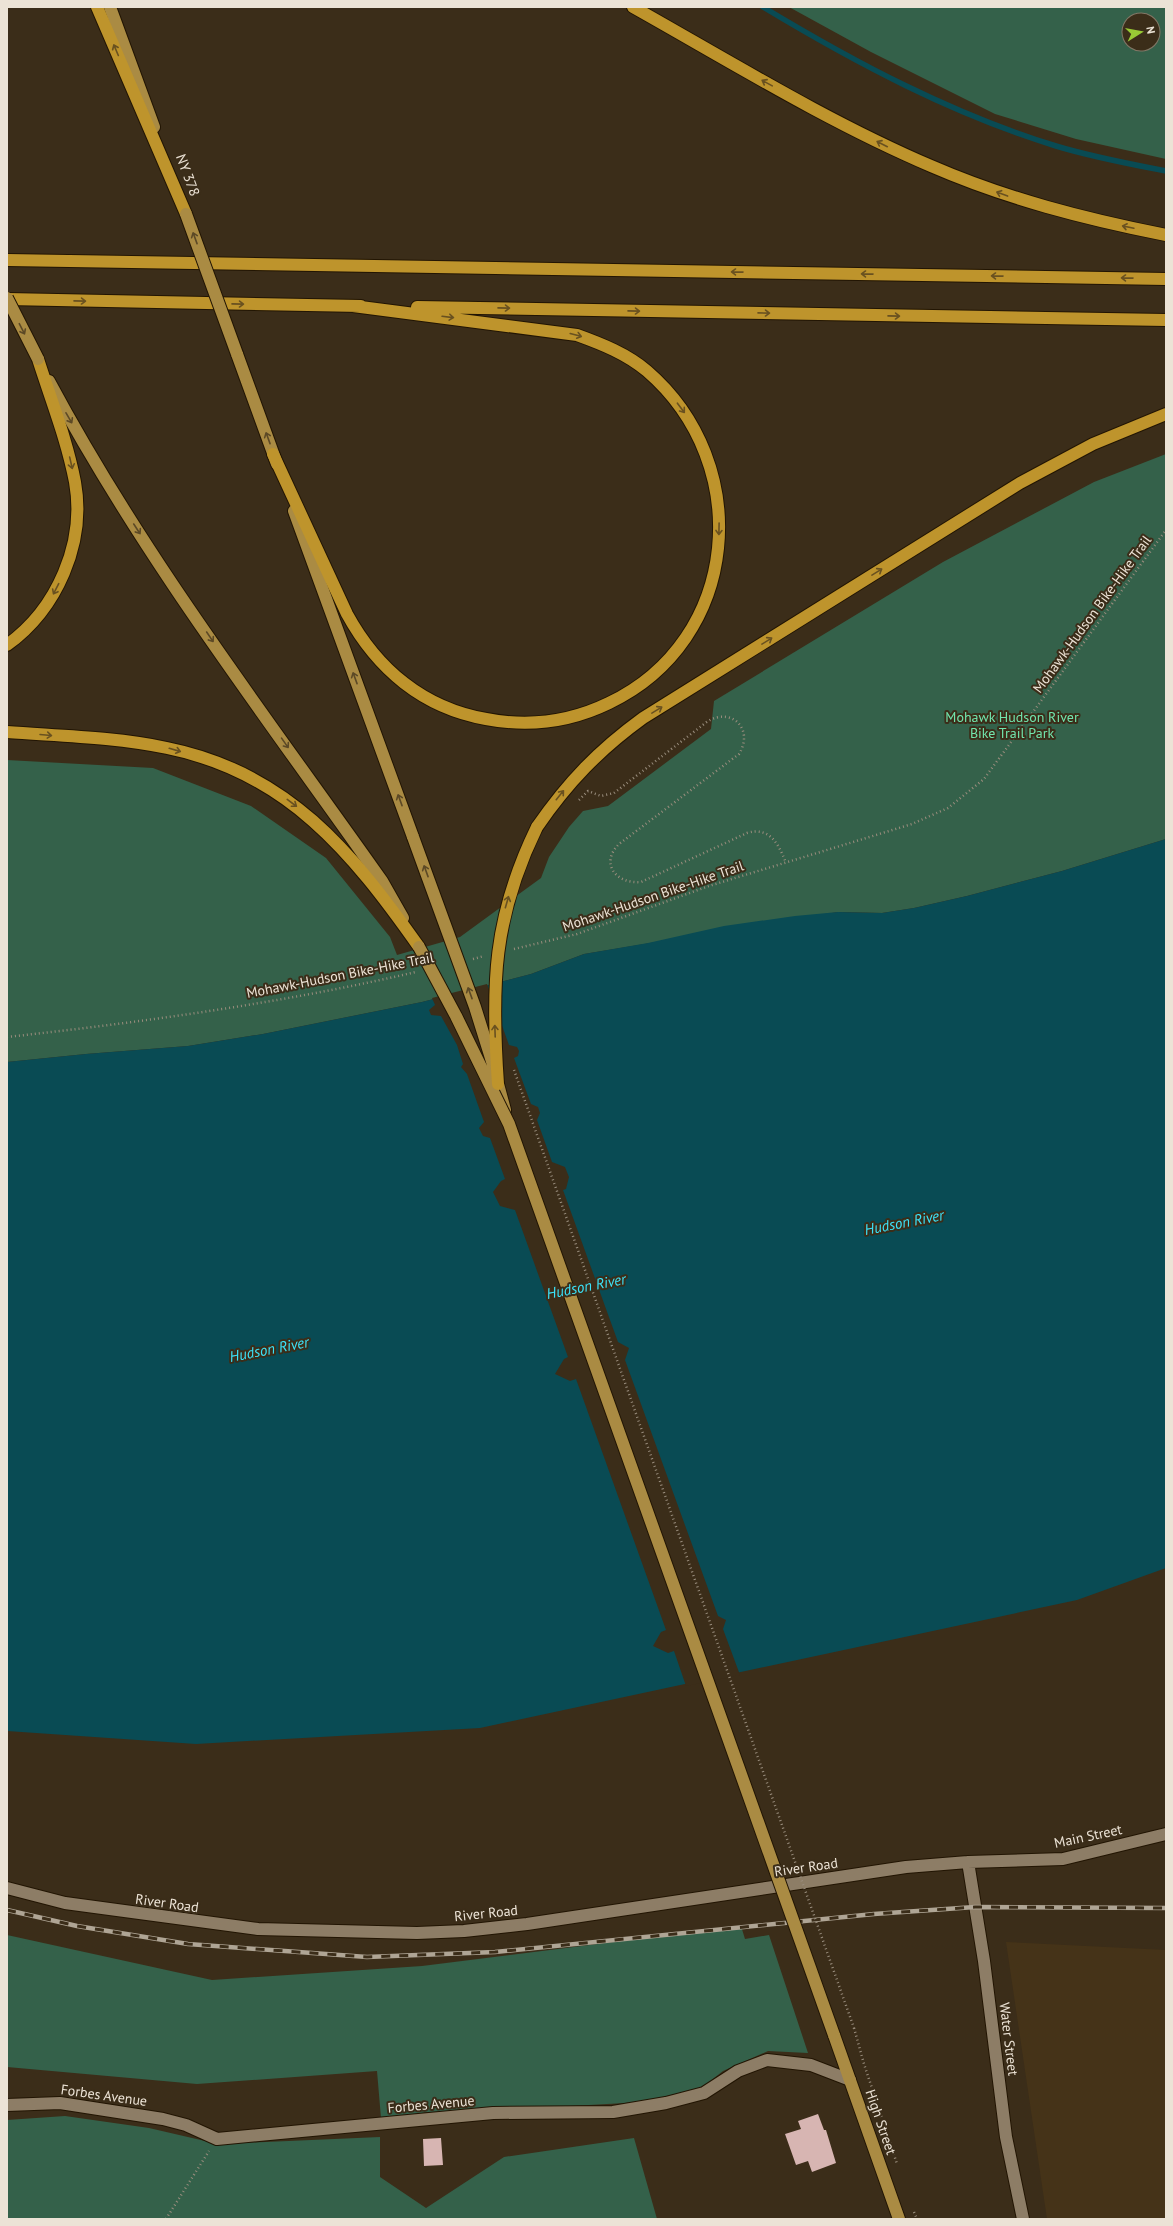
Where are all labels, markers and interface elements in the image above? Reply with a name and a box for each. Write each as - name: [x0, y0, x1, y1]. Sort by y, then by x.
- north arrow: [1121, 12, 1161, 52]
- text: N: [1143, 25, 1158, 35]
- one-way arrow: [112, 44, 119, 56]
- one-way arrow: [761, 79, 773, 87]
- one-way arrow: [876, 140, 888, 147]
- street label: NY 378: [172, 151, 204, 199]
- one-way arrow: [997, 189, 1009, 197]
- one-way arrow: [1122, 223, 1135, 231]
- one-way arrow: [190, 233, 198, 245]
- one-way arrow: [731, 268, 744, 276]
- one-way arrow: [861, 270, 874, 278]
- one-way arrow: [991, 272, 1004, 280]
- one-way arrow: [1121, 274, 1134, 282]
- one-way arrow: [73, 297, 86, 304]
- one-way arrow: [231, 300, 244, 307]
- one-way arrow: [497, 305, 510, 312]
- one-way arrow: [627, 307, 640, 315]
- one-way arrow: [757, 309, 770, 317]
- one-way arrow: [887, 312, 900, 319]
- one-way arrow: [441, 314, 454, 321]
- one-way arrow: [19, 323, 26, 335]
- one-way arrow: [570, 332, 583, 340]
- one-way arrow: [677, 402, 685, 413]
- one-way arrow: [66, 412, 74, 424]
- one-way arrow: [263, 432, 271, 444]
- one-way arrow: [67, 456, 75, 469]
- one-way arrow: [716, 522, 723, 535]
- one-way arrow: [133, 523, 141, 534]
- street label: Mohawk-Hudson Bike-Hike Trail: [1029, 532, 1155, 696]
- one-way arrow: [871, 568, 882, 576]
- one-way arrow: [52, 583, 59, 595]
- one-way arrow: [206, 631, 214, 642]
- one-way arrow: [761, 637, 772, 645]
- one-way arrow: [351, 673, 359, 685]
- one-way arrow: [651, 705, 663, 713]
- park label: Mohawk Hudson River Bike Trail Park: [945, 708, 1079, 742]
- one-way arrow: [39, 731, 52, 739]
- one-way arrow: [281, 738, 289, 749]
- one-way arrow: [168, 747, 181, 754]
- one-way arrow: [556, 790, 564, 801]
- one-way arrow: [396, 794, 403, 807]
- one-way arrow: [287, 799, 298, 807]
- street label: Mohawk-Hudson Bike-Hike Trail: [560, 856, 746, 936]
- one-way arrow: [421, 865, 429, 877]
- one-way arrow: [504, 896, 512, 909]
- street label: Mohawk-Hudson Bike-Hike Trail: [245, 948, 435, 1002]
- one-way arrow: [466, 986, 473, 999]
- one-way arrow: [491, 1025, 499, 1038]
- water label: Hudson River: [863, 1205, 946, 1239]
- water label: Hudson River: [545, 1269, 628, 1303]
- water label: Hudson River: [228, 1332, 311, 1366]
- street label: Main Street: [1052, 1820, 1124, 1852]
- street label: River Road: [773, 1854, 839, 1880]
- street label: River Road: [134, 1890, 200, 1916]
- street label: River Road: [453, 1901, 519, 1925]
- street label: Water Street: [996, 2001, 1022, 2077]
- street label: Forbes Avenue: [60, 2080, 148, 2110]
- street label: High Street: [861, 2087, 901, 2157]
- street label: Forbes Avenue: [387, 2091, 475, 2117]

